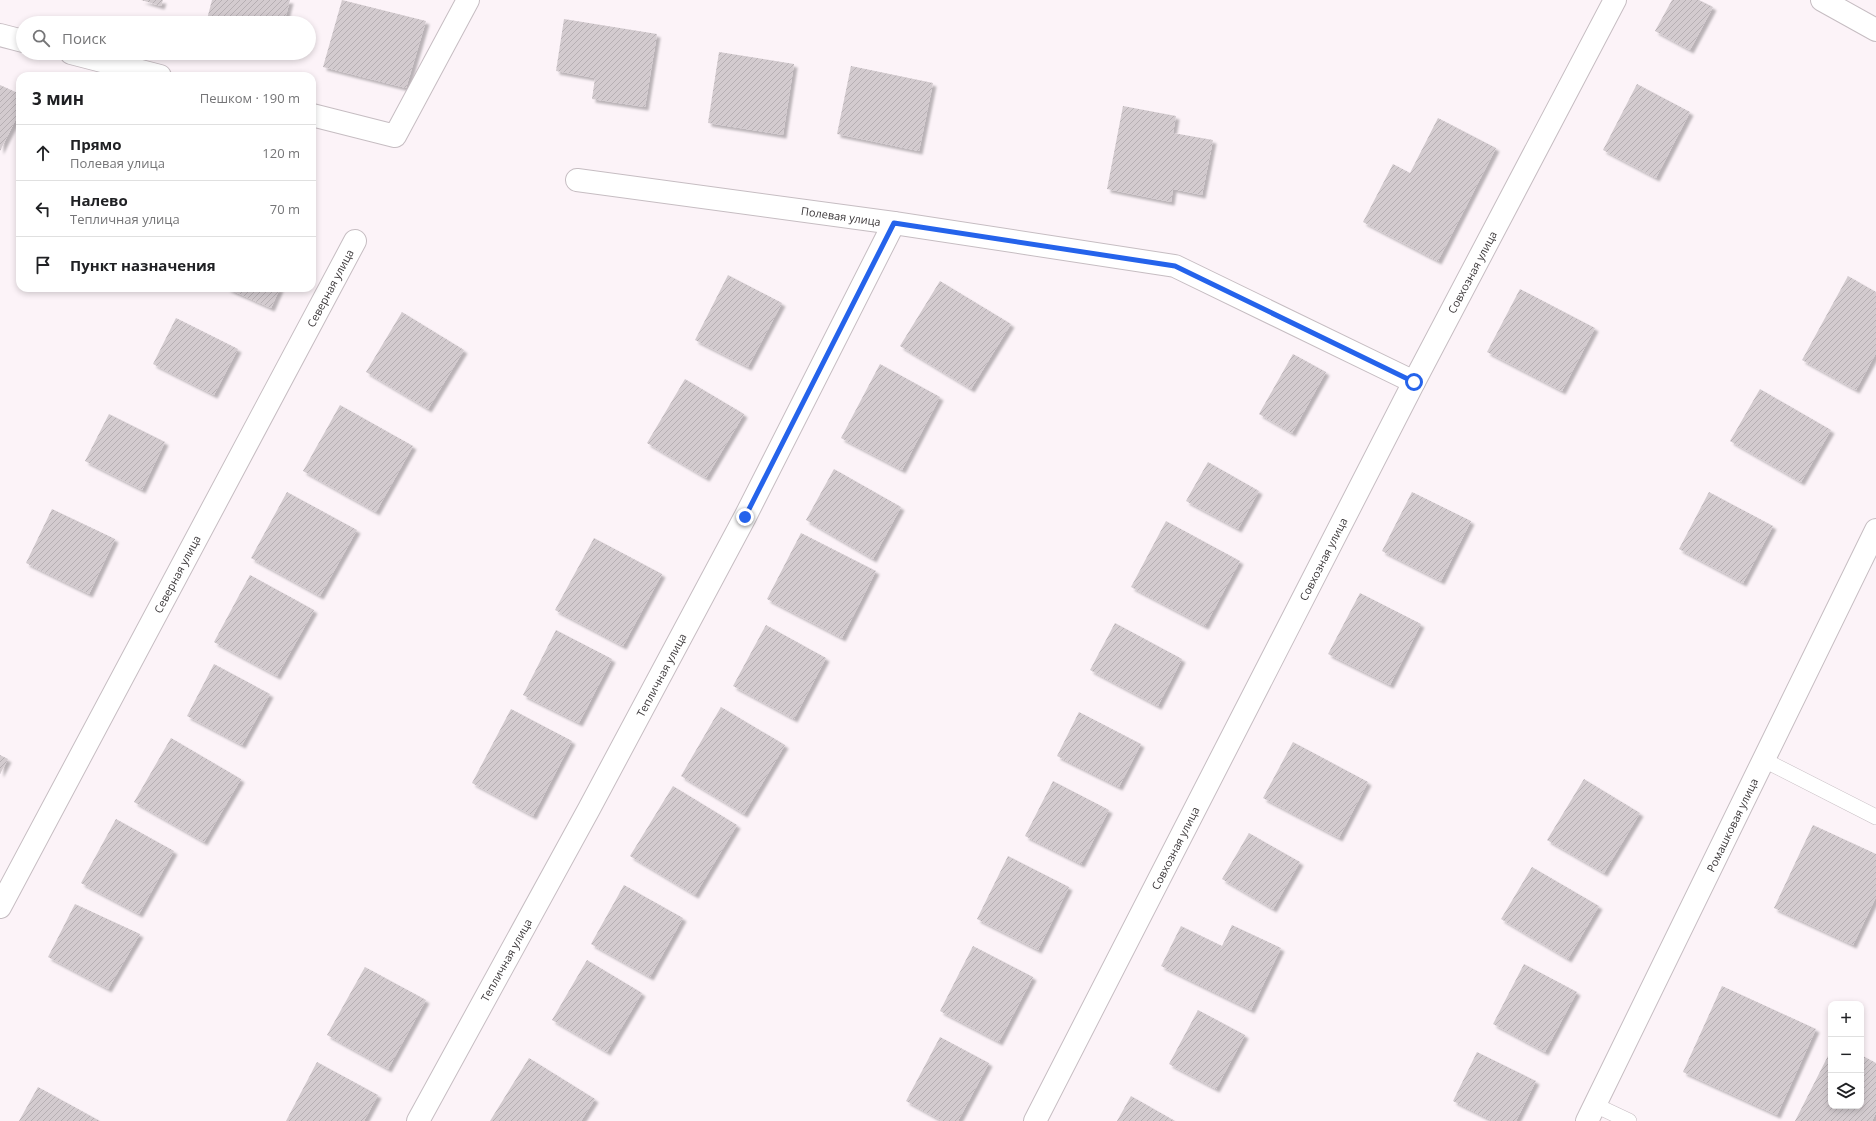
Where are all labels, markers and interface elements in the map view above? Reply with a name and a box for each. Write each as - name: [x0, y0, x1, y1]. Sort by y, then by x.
- search box: [16, 16, 316, 60]
- icon: search: [30, 27, 52, 49]
- text: Поиск: [62, 28, 106, 48]
- text: 3 мин: [32, 87, 84, 110]
- text: Пешком · 190 m: [200, 89, 300, 107]
- text: Прямо: [70, 134, 122, 154]
- icon: ahead: [32, 142, 54, 164]
- text: 120 m: [262, 144, 300, 162]
- text: Полевая улица: [70, 154, 165, 172]
- text: Налево: [70, 190, 128, 210]
- icon: left: [32, 198, 54, 220]
- text: 70 m: [270, 200, 300, 218]
- street label: Полевая улица: [800, 203, 882, 229]
- text: Тепличная улица: [70, 210, 180, 228]
- street label: Совхозная улица: [1444, 228, 1500, 316]
- street label: Северная улица: [303, 246, 357, 330]
- icon: arrive: [32, 254, 54, 276]
- text: Пункт назначения: [70, 255, 216, 275]
- route start: [1405, 373, 1423, 391]
- route end: [736, 508, 754, 526]
- street label: Совхозная улица: [1296, 515, 1350, 603]
- street label: Северная улица: [150, 532, 204, 616]
- street label: Тепличная улица: [633, 630, 689, 720]
- street label: Ромашковая улица: [1703, 776, 1761, 874]
- street label: Совхозная улица: [1148, 804, 1202, 892]
- street label: Тепличная улица: [477, 916, 535, 1004]
- map controls: [1828, 1001, 1864, 1109]
- button: +: [1828, 1001, 1864, 1037]
- button: −: [1828, 1037, 1864, 1073]
- button: layers: [1828, 1073, 1864, 1109]

